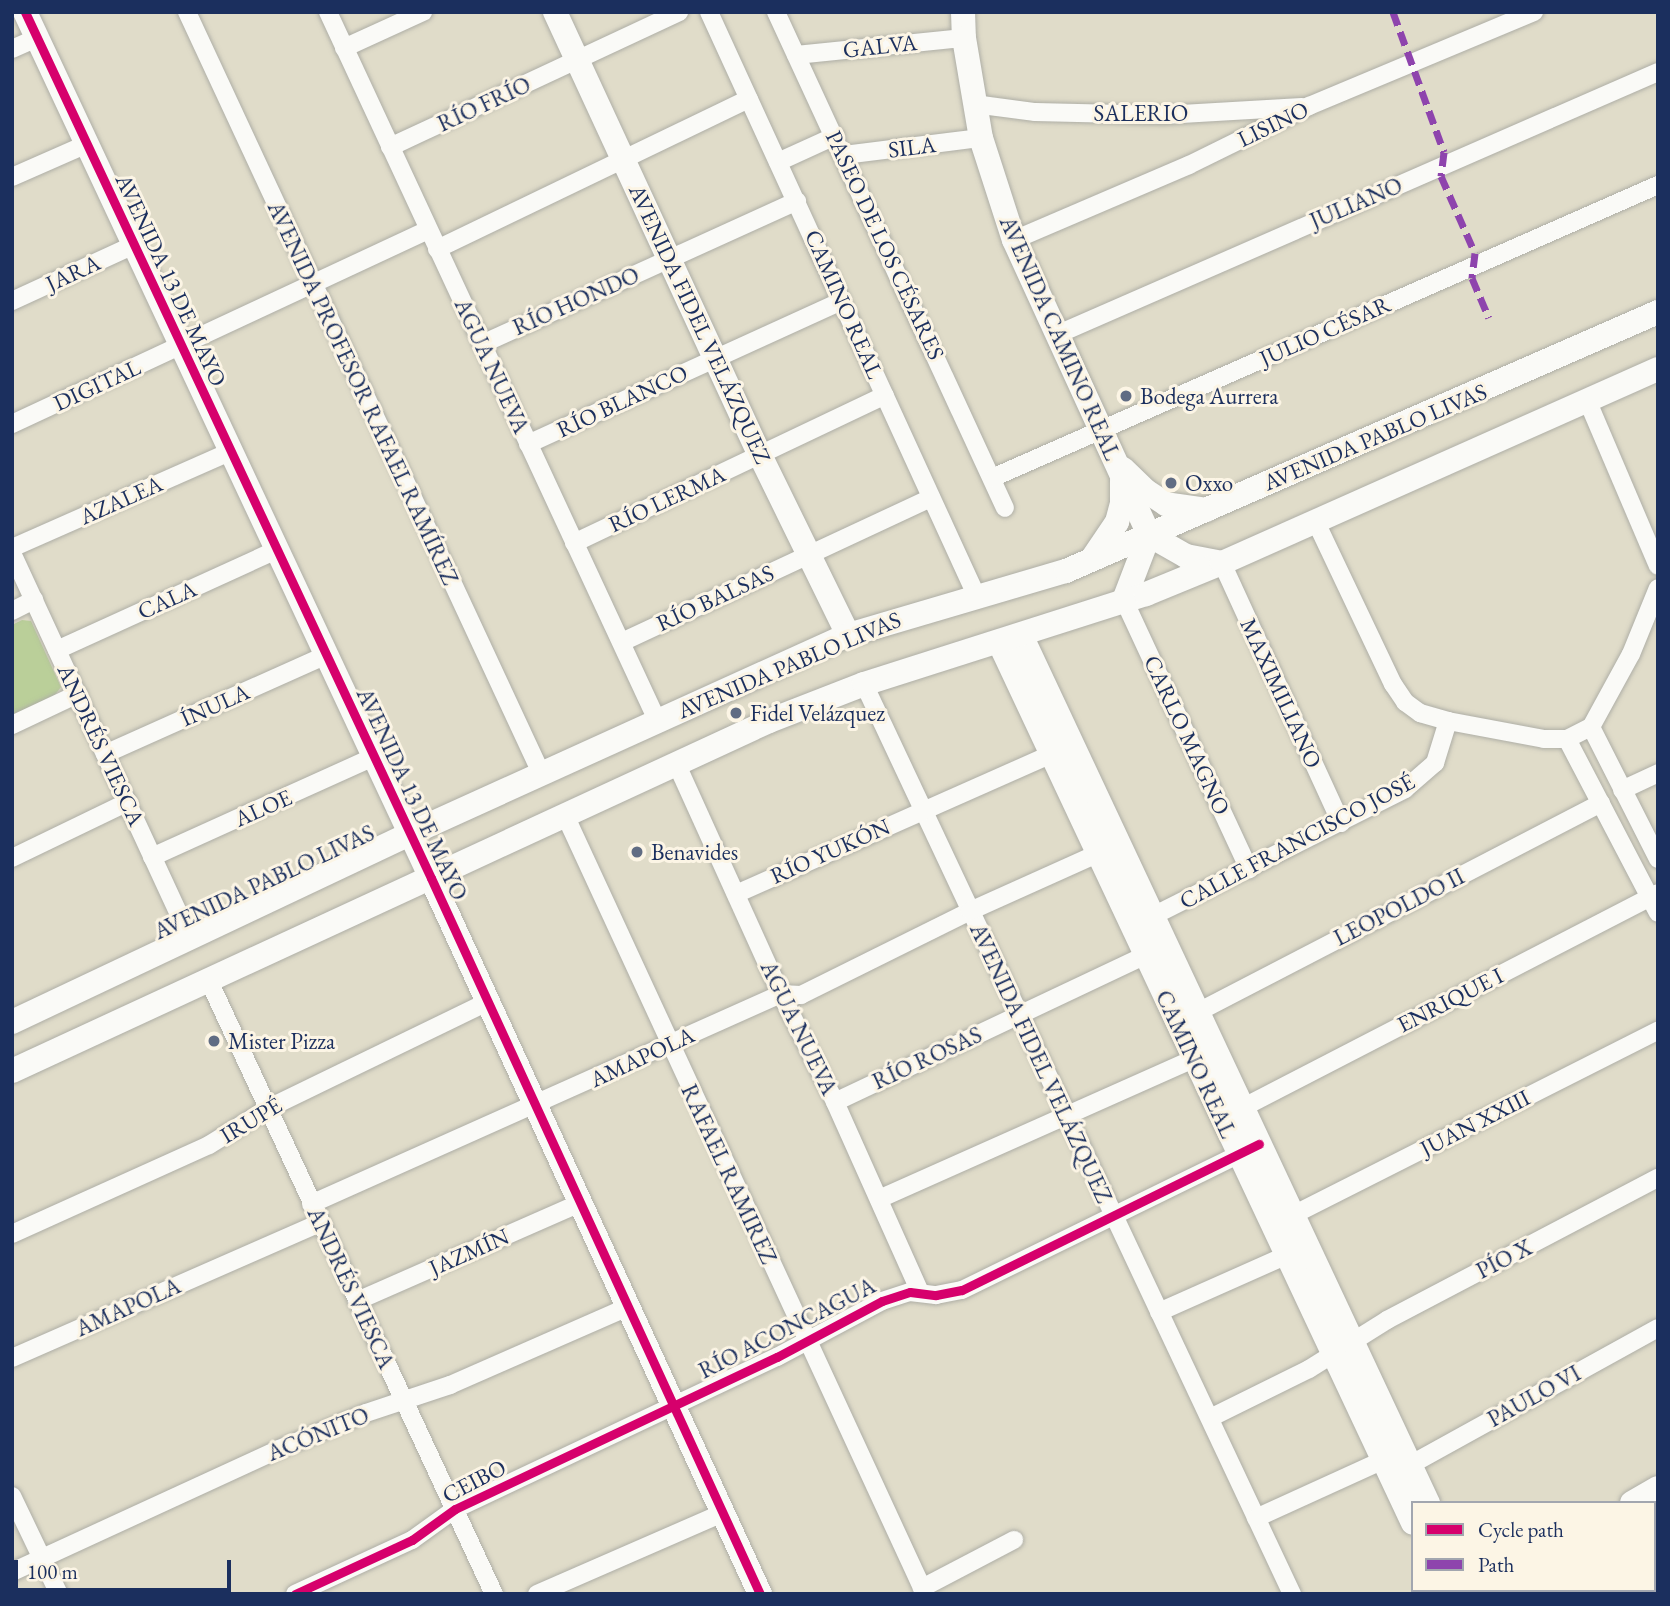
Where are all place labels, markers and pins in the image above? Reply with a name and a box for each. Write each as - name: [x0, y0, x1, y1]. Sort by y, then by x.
- place label: Bodega Aurrera: [1140, 382, 1279, 410]
- marker: Bodega Aurrera: [1118, 388, 1134, 404]
- place label: Oxxo: [1185, 469, 1233, 497]
- marker: Oxxo: [1163, 475, 1179, 491]
- place label: Fidel Velázquez: [750, 699, 885, 727]
- marker: Fidel Velázquez: [728, 705, 744, 721]
- place label: Benavides: [651, 838, 738, 866]
- marker: Benavides: [629, 844, 645, 860]
- place label: Mister Pizza: [228, 1027, 335, 1055]
- marker: Mister Pizza: [206, 1033, 222, 1049]

